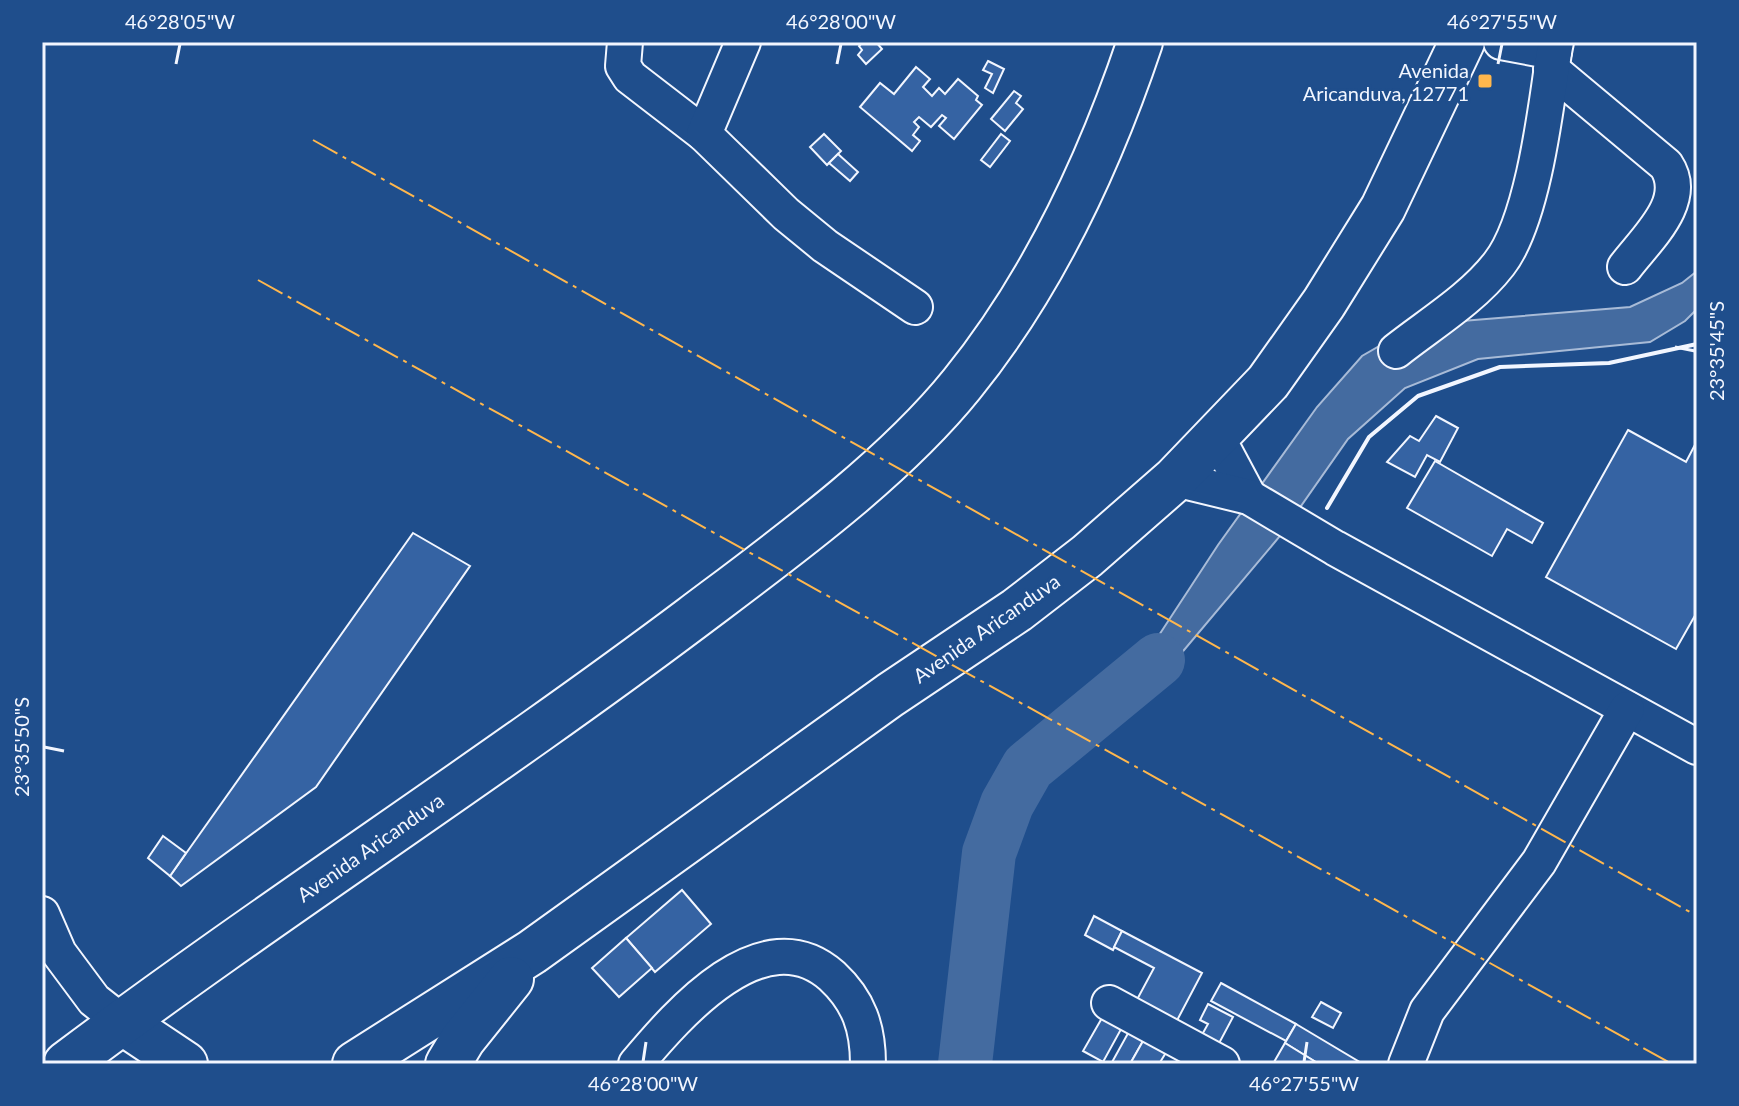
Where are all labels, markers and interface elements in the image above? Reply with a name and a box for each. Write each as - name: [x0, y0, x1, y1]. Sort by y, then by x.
- text: 46°28'05"W: [125, 9, 235, 33]
- text: 46°28'00"W: [786, 9, 896, 33]
- text: 46°27'55"W: [1447, 9, 1557, 33]
- place label: Avenida Aricanduva, 12771: [1303, 58, 1469, 105]
- marker: Avenida Aricanduva, 12771: [1476, 72, 1494, 90]
- text: 23°35'45"S: [1704, 301, 1728, 401]
- street label: Avenida Aricanduva: [908, 568, 1064, 688]
- text: 23°35'50"S: [9, 697, 33, 797]
- street label: Avenida Aricanduva: [292, 787, 448, 907]
- text: 46°28'00"W: [588, 1071, 698, 1095]
- text: 46°27'55"W: [1249, 1071, 1359, 1095]

